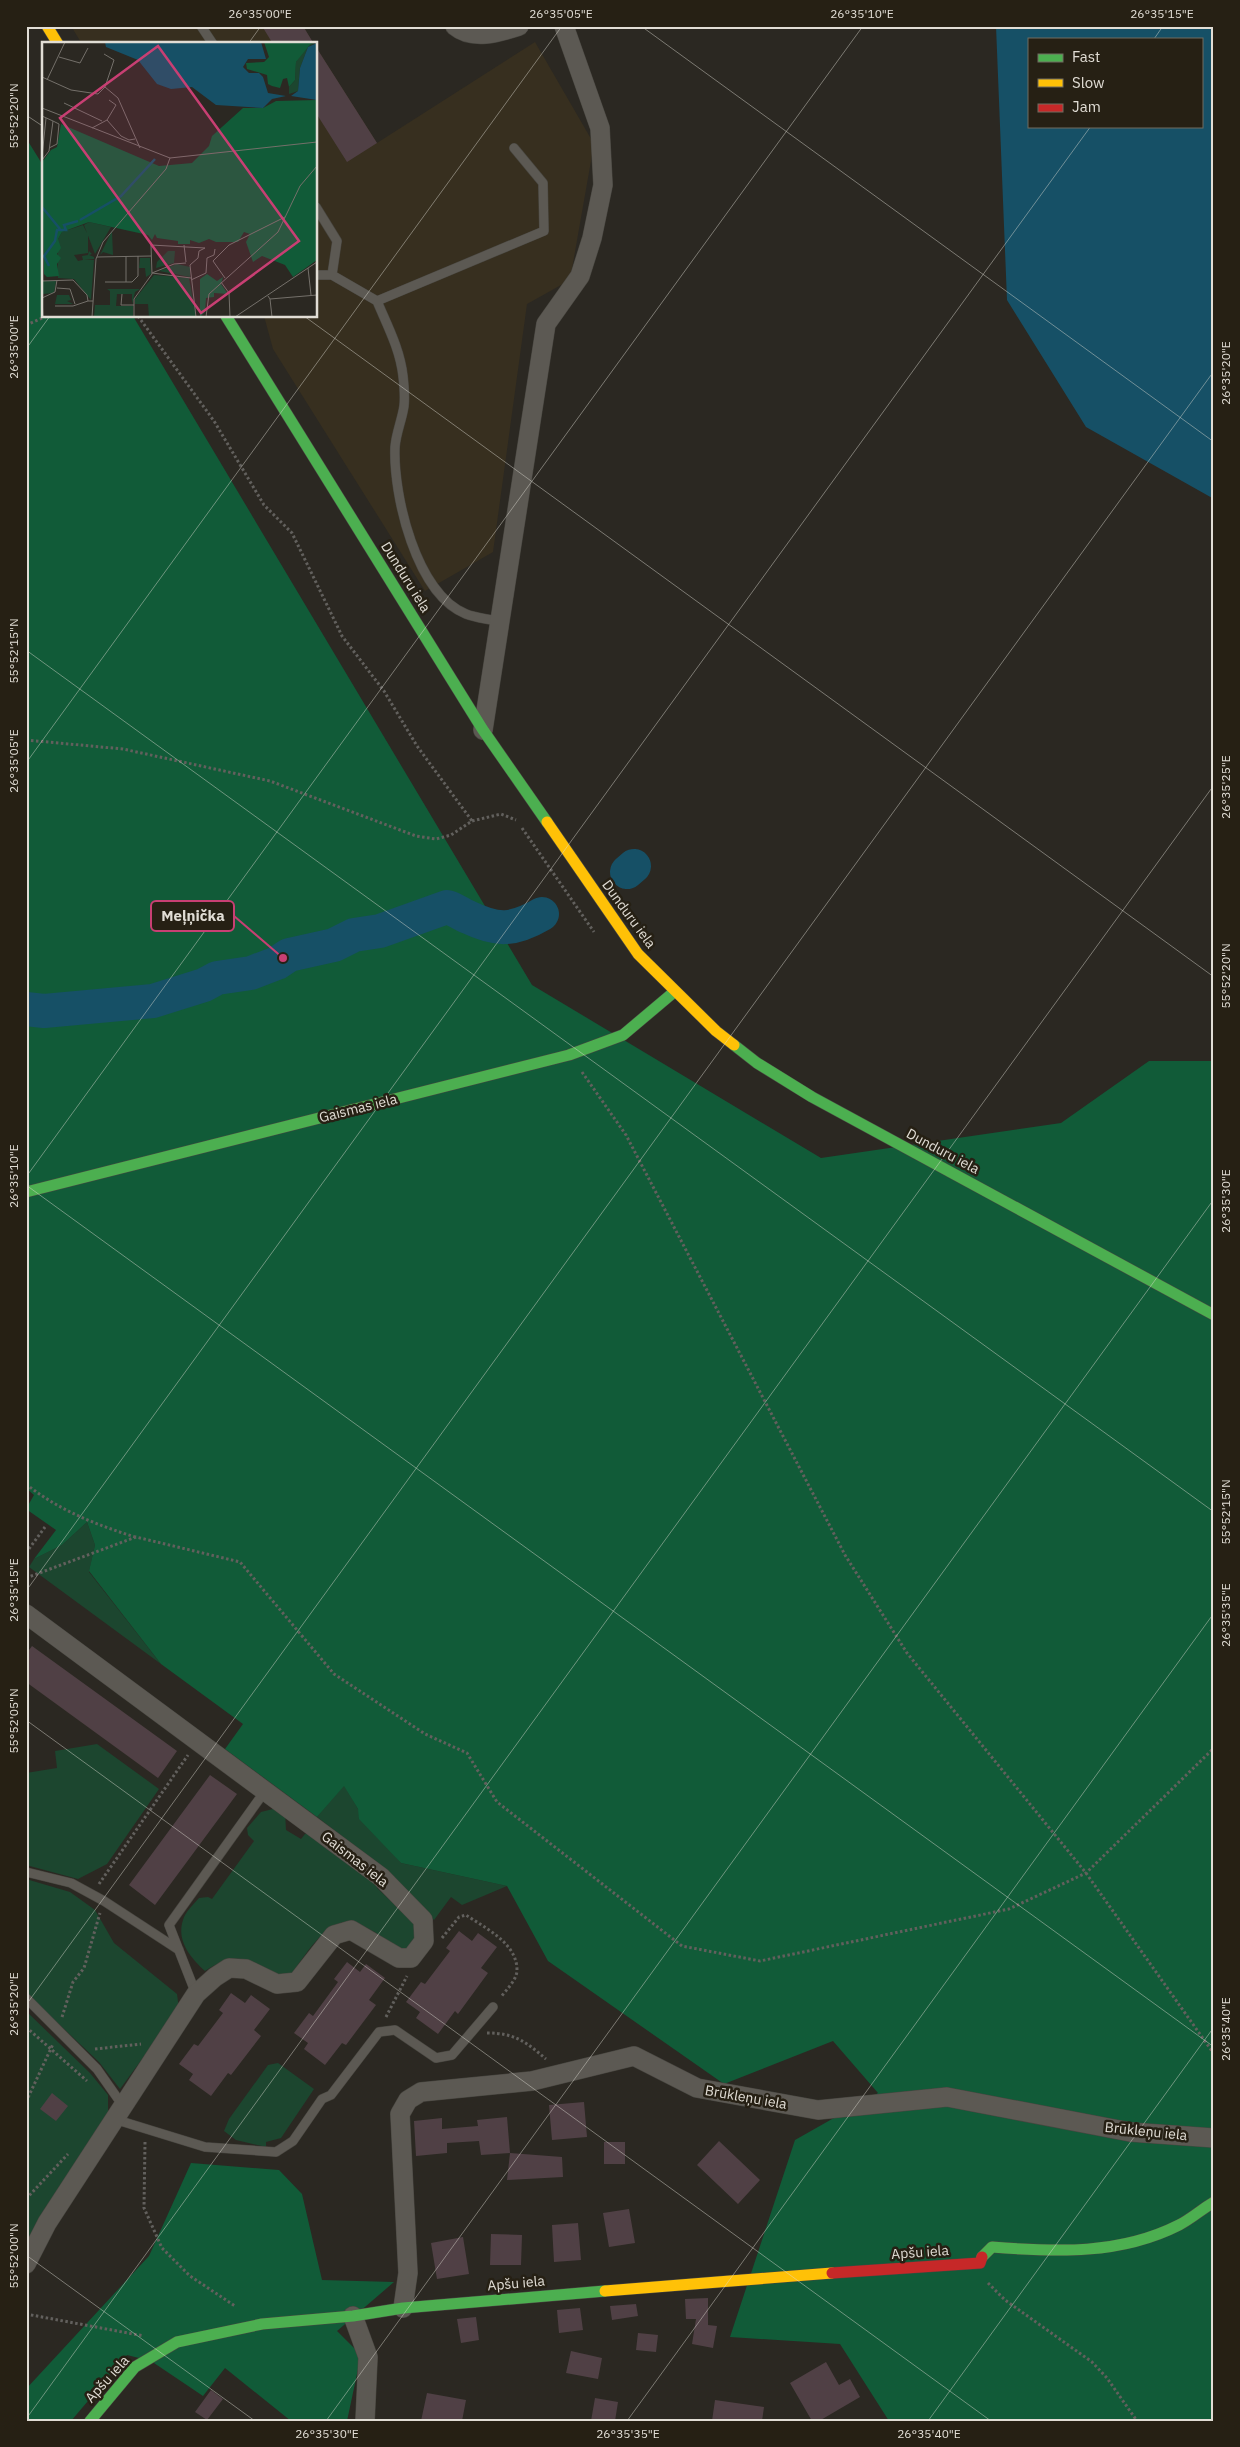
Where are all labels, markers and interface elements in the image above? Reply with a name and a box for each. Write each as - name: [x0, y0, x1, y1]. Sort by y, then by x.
- text: 26°35'00"E: [228, 6, 292, 21]
- text: 26°35'05"E: [529, 6, 593, 21]
- text: 26°35'10"E: [830, 6, 894, 21]
- text: 26°35'15"E: [1130, 6, 1194, 21]
- legend: [1028, 38, 1202, 128]
- inset map: [42, 42, 318, 318]
- text: Fast: [1072, 47, 1100, 66]
- text: Slow: [1072, 73, 1105, 92]
- text: 55°52'20"N: [6, 83, 21, 149]
- text: Jam: [1072, 97, 1101, 116]
- text: 26°35'00"E: [6, 315, 21, 379]
- text: 26°35'20"E: [1218, 341, 1233, 405]
- street label: Dunduru iela: [377, 538, 435, 616]
- text: 55°52'15"N: [6, 618, 21, 684]
- text: 26°35'05"E: [6, 729, 21, 793]
- text: 26°35'25"E: [1218, 755, 1233, 819]
- street label: Dunduru iela: [598, 876, 660, 952]
- callout: Meļņička: [151, 901, 234, 931]
- text: Meļņička: [161, 906, 225, 925]
- text: 55°52'20"N: [1218, 943, 1233, 1009]
- street label: Gaismas iela: [317, 1089, 399, 1126]
- street label: Dunduru iela: [903, 1124, 983, 1178]
- text: 26°35'10"E: [6, 1144, 21, 1208]
- text: 26°35'30"E: [1218, 1169, 1233, 1233]
- text: 55°52'15"N: [1218, 1479, 1233, 1545]
- text: 26°35'15"E: [6, 1558, 21, 1622]
- text: 26°35'35"E: [1218, 1583, 1233, 1647]
- text: 55°52'05"N: [6, 1688, 21, 1754]
- street label: Gaismas iela: [318, 1827, 392, 1891]
- text: 26°35'20"E: [6, 1972, 21, 2036]
- text: 26°35'40"E: [1218, 1997, 1233, 2061]
- street label: Brūkleņu iela: [704, 2081, 789, 2113]
- street label: Brūkleņu iela: [1104, 2118, 1189, 2144]
- text: 55°52'00"N: [6, 2223, 21, 2289]
- street label: Apšu iela: [891, 2241, 950, 2263]
- street label: Apšu iela: [487, 2271, 546, 2294]
- street label: Apšu iela: [81, 2351, 133, 2406]
- text: 26°35'30"E: [295, 2426, 359, 2441]
- text: 26°35'35"E: [596, 2426, 660, 2441]
- text: 26°35'40"E: [897, 2426, 961, 2441]

